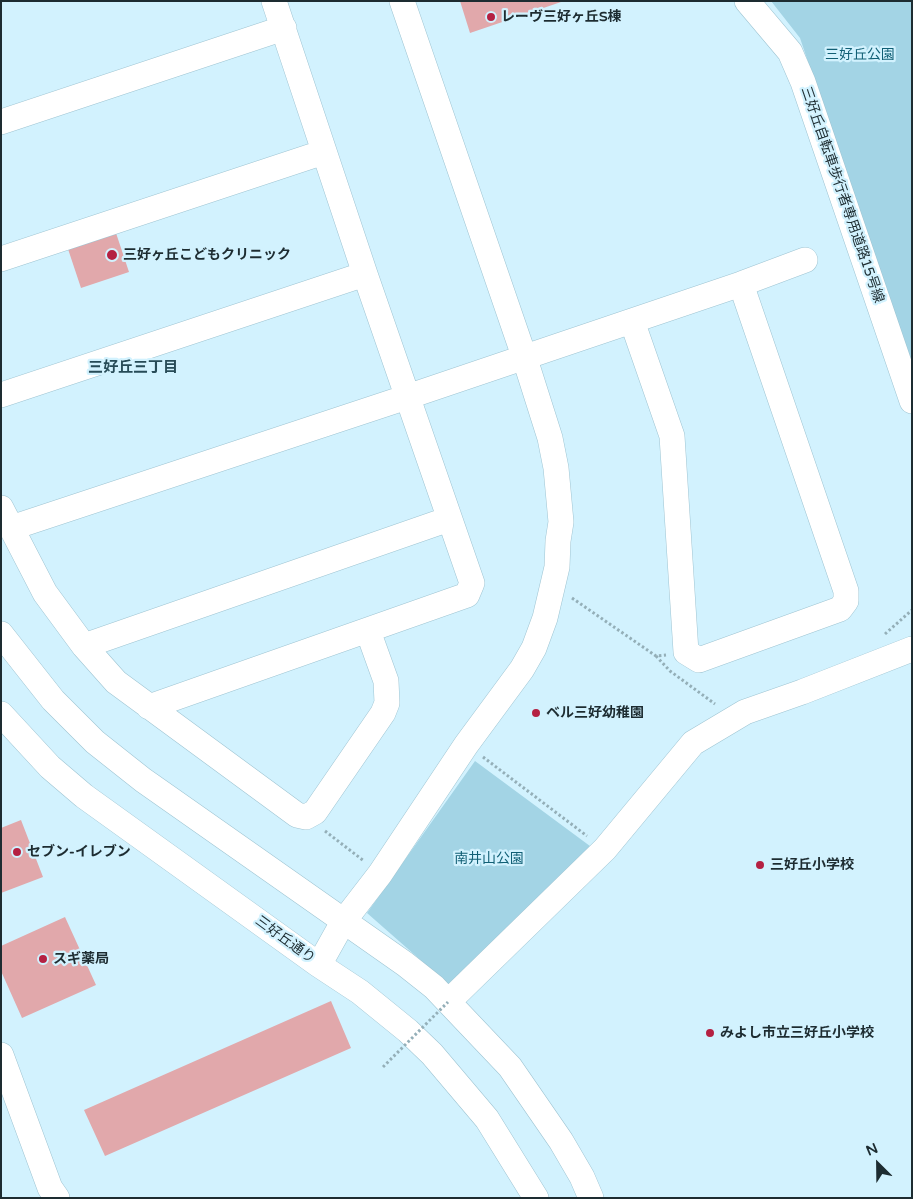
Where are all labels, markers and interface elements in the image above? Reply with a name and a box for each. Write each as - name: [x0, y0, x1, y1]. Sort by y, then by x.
- place label: レーヴ三好ヶ丘S棟: [501, 9, 622, 25]
- marker: レーヴ三好ヶ丘S棟: [485, 11, 497, 23]
- park label: 三好丘公園: [825, 47, 895, 63]
- street label: 三好丘自転車歩行者専用道路15号線: [797, 85, 887, 305]
- place label: 三好ヶ丘こどもクリニック: [123, 247, 291, 263]
- marker: 三好ヶ丘こどもクリニック: [105, 248, 119, 262]
- district label: 三好丘三丁目: [88, 359, 178, 377]
- place label: ベル三好幼稚園: [546, 705, 644, 721]
- marker: ベル三好幼稚園: [530, 707, 542, 719]
- place label: セブン-イレブン: [27, 844, 131, 860]
- marker: セブン-イレブン: [11, 846, 23, 858]
- park label: 南井山公園: [454, 851, 524, 867]
- place label: 三好丘小学校: [770, 857, 854, 873]
- marker: 三好丘小学校: [754, 859, 766, 871]
- street label: 三好丘通り: [252, 913, 318, 967]
- place label: スギ薬局: [53, 951, 109, 967]
- marker: スギ薬局: [37, 953, 49, 965]
- place label: みよし市立三好丘小学校: [720, 1025, 874, 1041]
- marker: みよし市立三好丘小学校: [704, 1027, 716, 1039]
- north arrow: [853, 1139, 903, 1189]
- text: N: [863, 1140, 880, 1160]

